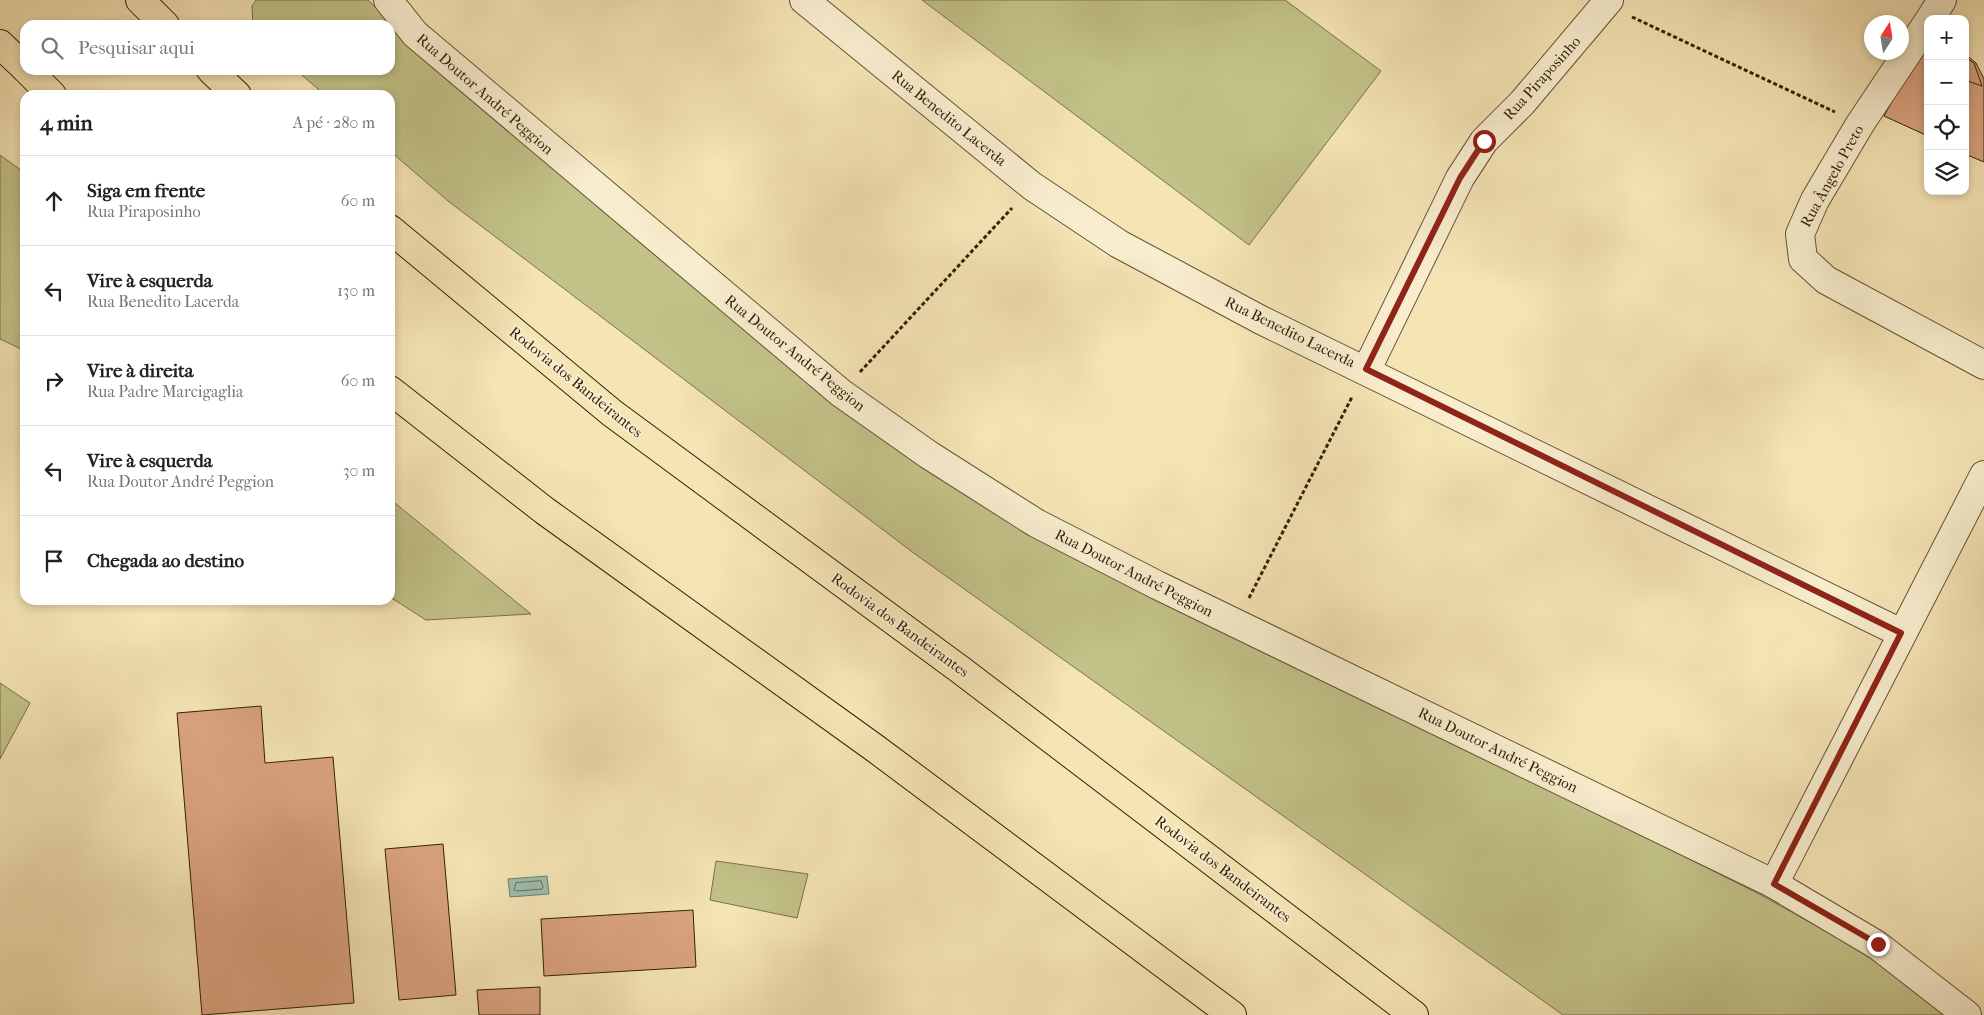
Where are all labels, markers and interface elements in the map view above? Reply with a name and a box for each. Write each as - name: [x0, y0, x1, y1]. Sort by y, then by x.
- north arrow: [1864, 15, 1909, 60]
- map controls: [1924, 15, 1969, 195]
- button: +: [1924, 15, 1969, 60]
- search box: [20, 20, 395, 75]
- street label: Rua Doutor André Peggion: [413, 30, 557, 158]
- street label: Rua Piraposinho: [1500, 32, 1585, 124]
- icon: search: [38, 34, 66, 62]
- text: Pesquisar aqui: [78, 37, 195, 59]
- button: −: [1924, 60, 1969, 105]
- street label: Rua Benedito Lacerda: [888, 66, 1011, 171]
- button: locate: [1924, 105, 1969, 150]
- text: 4 min: [40, 111, 93, 135]
- text: A pé · 280 m: [293, 113, 375, 132]
- street label: Rua Ângelo Preto: [1797, 122, 1868, 230]
- route start: [1473, 130, 1496, 153]
- button: layers: [1924, 150, 1969, 195]
- text: Siga em frente: [87, 180, 205, 202]
- icon: ahead: [40, 187, 68, 215]
- text: 60 m: [341, 191, 375, 210]
- text: Rua Piraposinho: [87, 202, 201, 221]
- text: Vire à esquerda: [87, 270, 213, 292]
- icon: left: [40, 277, 68, 305]
- text: 130 m: [337, 281, 375, 300]
- street label: Rua Doutor André Peggion: [721, 291, 869, 415]
- text: Rua Benedito Lacerda: [87, 292, 239, 311]
- street label: Rua Benedito Lacerda: [1222, 293, 1359, 372]
- street label: Rodovia dos Bandeirantes: [506, 323, 647, 442]
- text: Vire à direita: [87, 360, 194, 382]
- icon: right: [40, 367, 68, 395]
- text: 60 m: [341, 371, 375, 390]
- text: Rua Padre Marcigaglia: [87, 382, 243, 401]
- text: Vire à esquerda: [87, 450, 213, 472]
- icon: left: [40, 457, 68, 485]
- text: 30 m: [343, 461, 375, 480]
- text: Rua Doutor André Peggion: [87, 472, 274, 491]
- street label: Rua Doutor André Peggion: [1052, 525, 1216, 621]
- icon: arrive: [40, 547, 68, 575]
- text: Chegada ao destino: [87, 550, 244, 572]
- street label: Rodovia dos Bandeirantes: [828, 569, 973, 681]
- street label: Rua Doutor André Peggion: [1415, 703, 1581, 797]
- street label: Rodovia dos Bandeirantes: [1151, 812, 1295, 926]
- route end: [1867, 933, 1890, 956]

